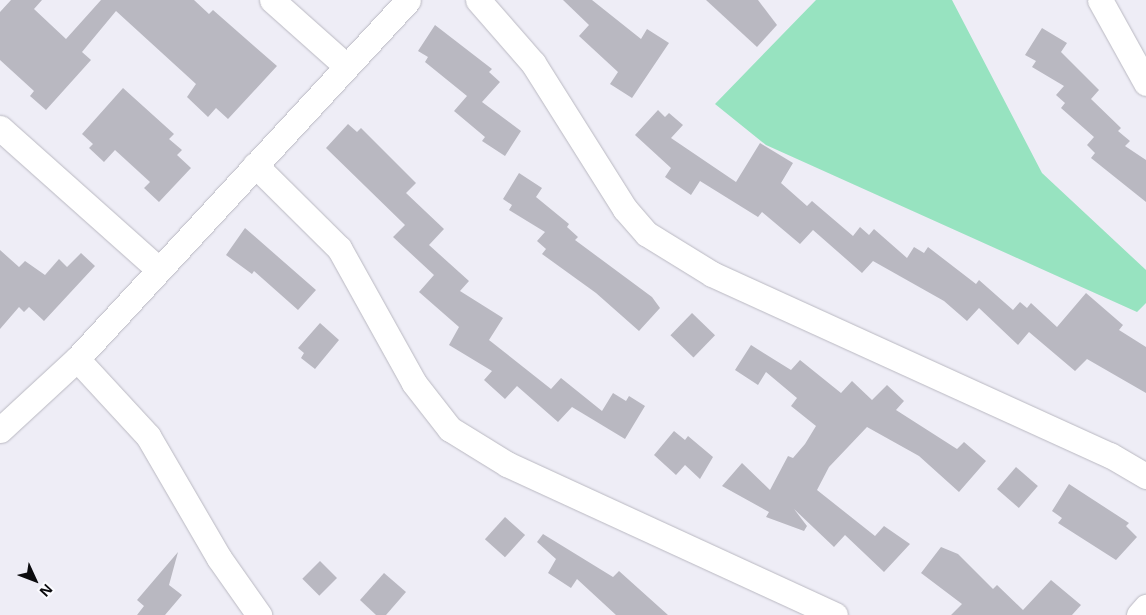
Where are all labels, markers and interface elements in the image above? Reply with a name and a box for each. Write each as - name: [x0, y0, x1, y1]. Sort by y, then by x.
- north arrow: [10, 555, 60, 605]
- text: N: [36, 580, 57, 601]

